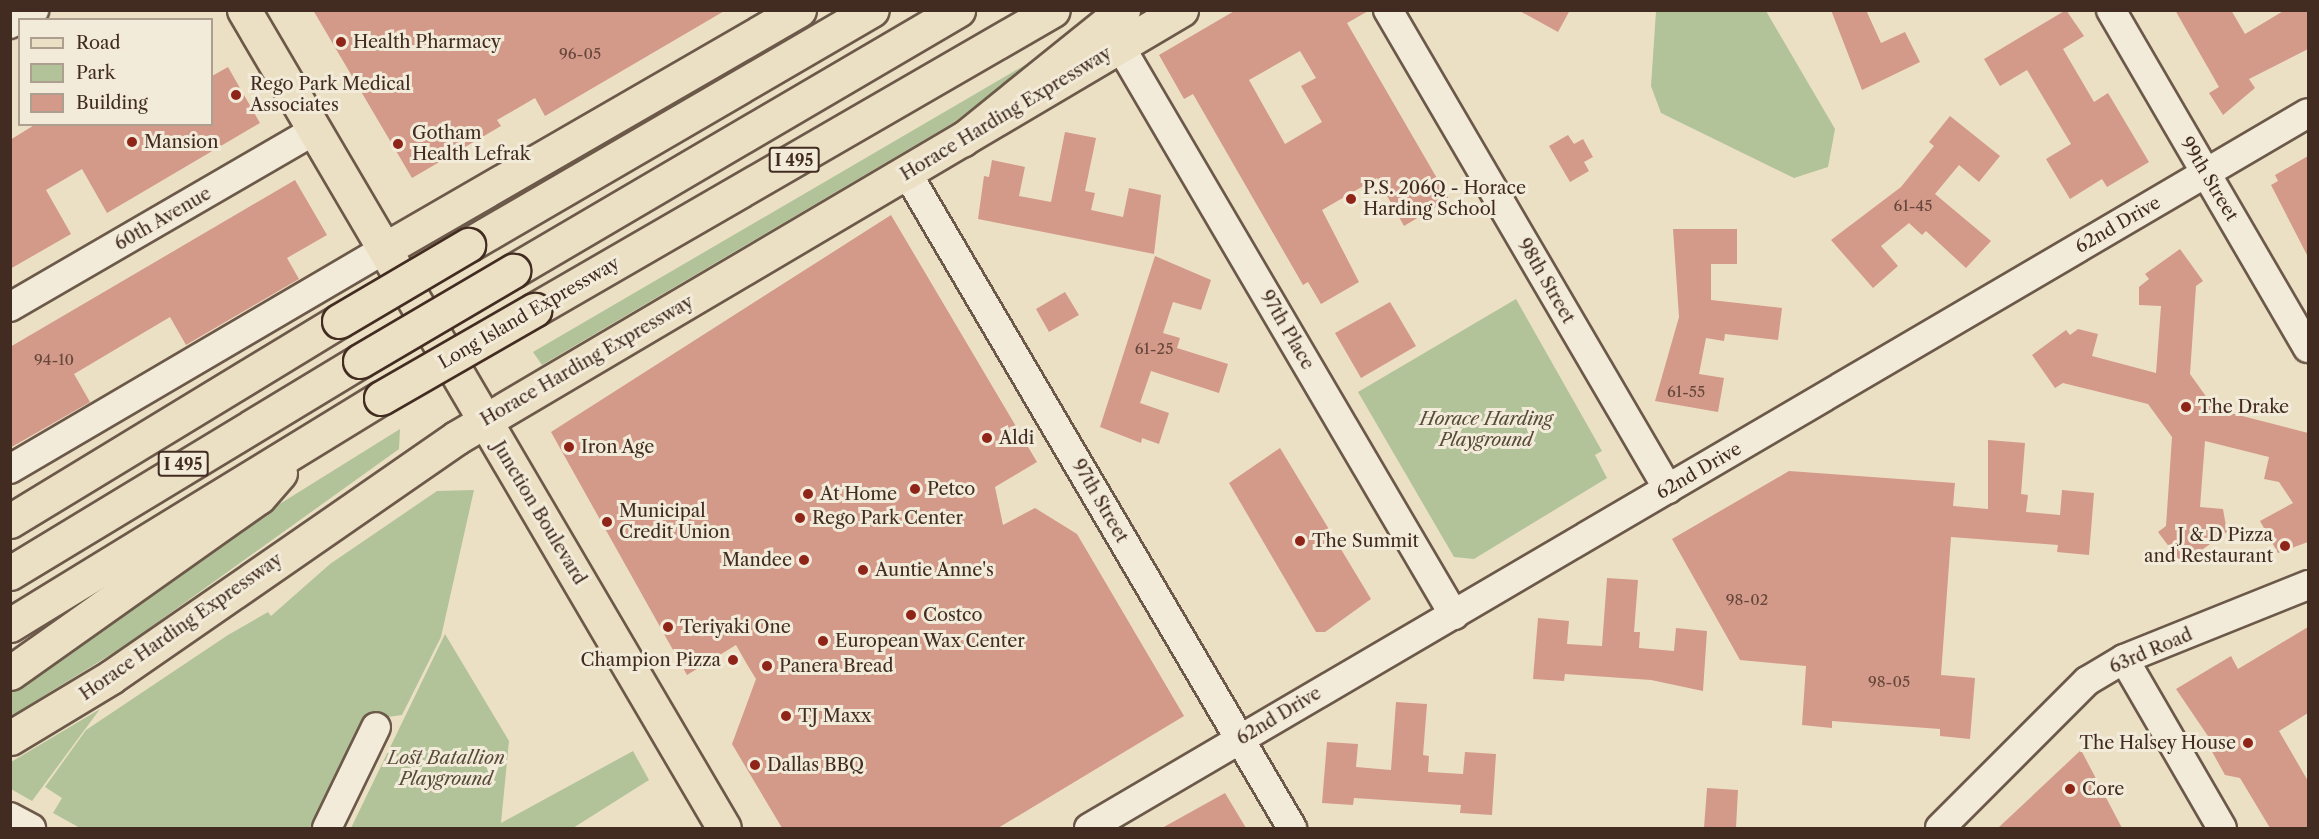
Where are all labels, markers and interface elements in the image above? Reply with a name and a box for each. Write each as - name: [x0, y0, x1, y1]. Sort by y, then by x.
- legend: [18, 18, 213, 126]
- place label: Health Pharmacy: [353, 31, 501, 53]
- text: Road: [76, 32, 121, 54]
- marker: Health Pharmacy: [334, 35, 348, 49]
- street label: Horace Harding Expressway: [897, 42, 1115, 186]
- house number: 96-05: [559, 45, 601, 63]
- text: Park: [76, 62, 115, 84]
- place label: Rego Park Medical Associates: [250, 74, 411, 116]
- marker: Rego Park Medical Associates: [227, 86, 245, 104]
- text: Building: [76, 92, 148, 114]
- place label: Gotham Health Lefrak: [412, 123, 530, 166]
- place label: Mansion: [144, 131, 218, 153]
- street label: 99th Street: [2175, 133, 2243, 225]
- marker: Mansion: [125, 135, 139, 149]
- marker: Gotham Health Lefrak: [389, 135, 407, 153]
- road number: I 495: [768, 147, 820, 173]
- place label: P.S. 206Q - Horace Harding School: [1363, 178, 1526, 220]
- street label: 60th Avenue: [111, 183, 215, 255]
- marker: P.S. 206Q - Horace Harding School: [1344, 192, 1358, 206]
- street label: 62nd Drive: [2072, 192, 2164, 258]
- house number: 61-45: [1894, 197, 1932, 215]
- street label: 98th Street: [1513, 235, 1579, 327]
- street label: Long Island Expressway: [435, 252, 623, 374]
- street label: 97th Place: [1256, 286, 1318, 374]
- street label: Horace Harding Expressway: [477, 291, 697, 431]
- house number: 61-25: [1135, 340, 1173, 358]
- house number: 94-10: [34, 351, 74, 369]
- house number: 61-55: [1667, 383, 1705, 401]
- place label: The Drake: [2198, 396, 2289, 418]
- marker: The Drake: [2179, 400, 2193, 414]
- park label: Horace Harding Playground: [1419, 409, 1553, 452]
- place label: Aldi: [999, 427, 1034, 449]
- marker: Aldi: [980, 431, 994, 445]
- place label: Iron Age: [581, 436, 655, 458]
- street label: Junction Boulevard: [488, 437, 590, 589]
- street label: 62nd Drive: [1653, 438, 1745, 504]
- marker: Iron Age: [562, 440, 576, 454]
- road number: I 495: [158, 451, 208, 477]
- street label: 97th Street: [1067, 455, 1133, 547]
- place label: Petco: [927, 478, 975, 500]
- marker: Petco: [908, 482, 922, 496]
- place label: At Home: [820, 483, 897, 505]
- marker: At Home: [801, 487, 815, 501]
- place label: Municipal Credit Union: [619, 501, 730, 544]
- place label: Rego Park Center: [812, 507, 964, 529]
- marker: Rego Park Center: [793, 511, 807, 525]
- marker: Municipal Credit Union: [600, 515, 614, 529]
- place label: J & D Pizza and Restaurant: [2144, 525, 2273, 568]
- place label: The Summit: [1312, 530, 1419, 552]
- marker: The Summit: [1293, 534, 1307, 548]
- marker: J & D Pizza and Restaurant: [2278, 539, 2292, 553]
- street label: Horace Harding Expressway: [76, 549, 286, 705]
- place label: Mandee: [722, 549, 792, 571]
- marker: Mandee: [797, 553, 811, 567]
- place label: Auntie Anne's: [875, 559, 995, 581]
- marker: Auntie Anne's: [856, 563, 870, 577]
- house number: 98-02: [1726, 591, 1768, 609]
- place label: Costco: [923, 604, 982, 626]
- marker: Costco: [904, 608, 918, 622]
- place label: Teriyaki One: [680, 616, 791, 638]
- marker: Teriyaki One: [661, 620, 675, 634]
- street label: 63rd Road: [2106, 624, 2196, 678]
- place label: European Wax Center: [835, 630, 1026, 652]
- marker: European Wax Center: [816, 634, 830, 648]
- place label: Champion Pizza: [581, 649, 721, 671]
- marker: Champion Pizza: [726, 653, 740, 667]
- place label: Panera Bread: [779, 655, 894, 677]
- marker: Panera Bread: [760, 659, 774, 673]
- house number: 98-05: [1868, 673, 1910, 691]
- street label: 62nd Drive: [1233, 682, 1325, 750]
- place label: TJ Maxx: [798, 705, 871, 727]
- marker: TJ Maxx: [779, 709, 793, 723]
- place label: The Halsey House: [2079, 732, 2236, 754]
- marker: The Halsey House: [2241, 736, 2255, 750]
- park label: Lost Batallion Playground: [387, 748, 505, 790]
- place label: Dallas BBQ: [767, 754, 864, 776]
- marker: Dallas BBQ: [748, 758, 762, 772]
- place label: Core: [2082, 778, 2124, 800]
- marker: Core: [2063, 782, 2077, 796]

